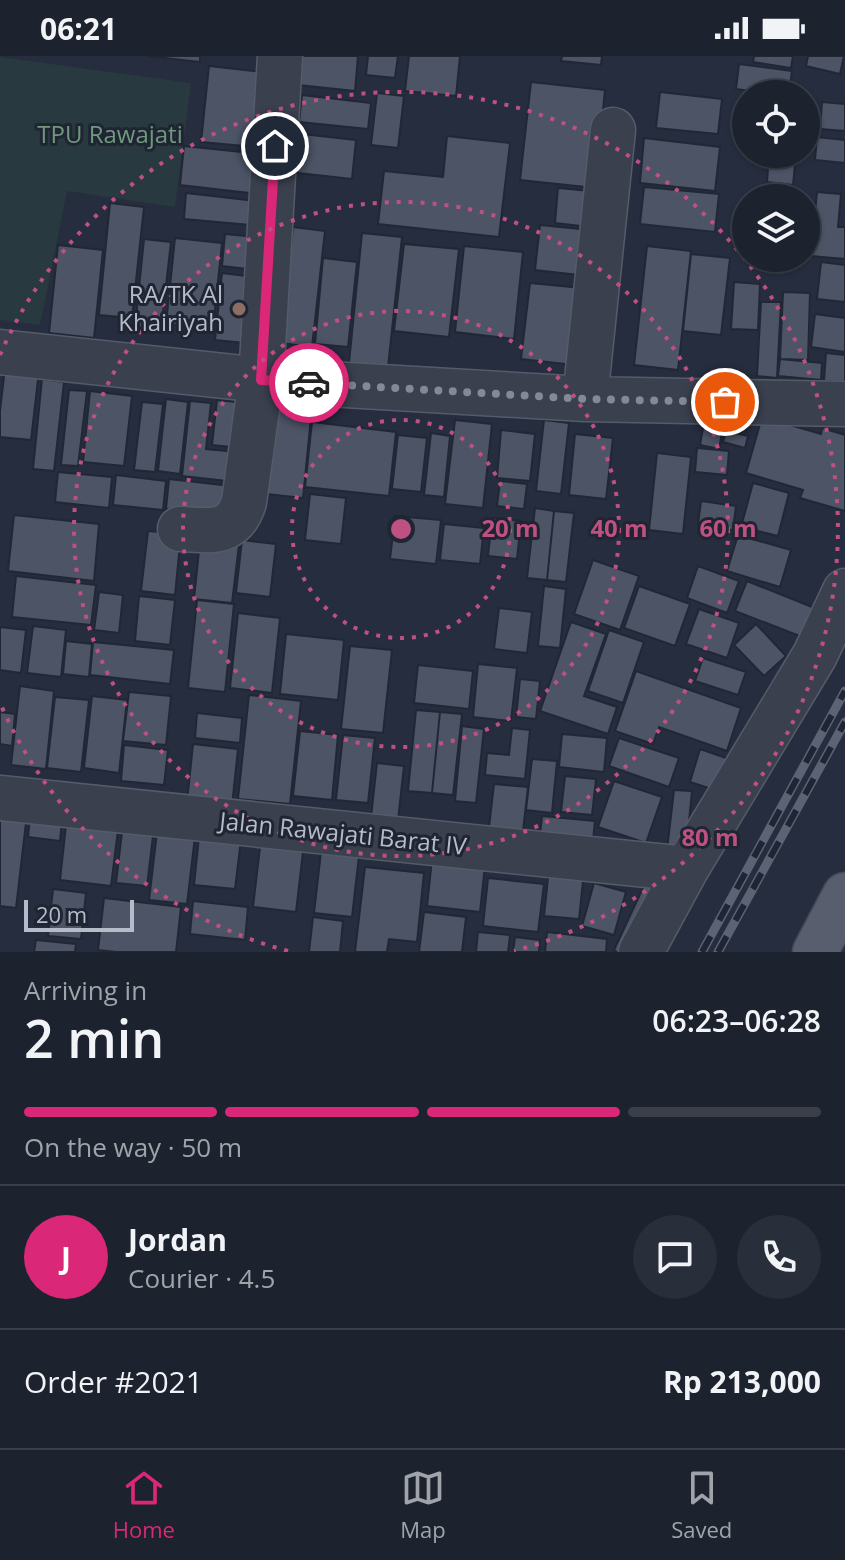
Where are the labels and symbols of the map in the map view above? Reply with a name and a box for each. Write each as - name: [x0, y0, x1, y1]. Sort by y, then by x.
- pin: [241, 112, 309, 180]
- park label: TPU Rawajati: [37, 117, 183, 150]
- place label: RA/TK Al Khairiyah: [118, 277, 223, 338]
- marker: RA/TK Al Khairiyah: [230, 300, 248, 318]
- courier: [269, 343, 349, 423]
- pin: [691, 368, 759, 436]
- text: 20 m: [481, 511, 539, 544]
- text: 40 m: [590, 511, 648, 544]
- text: 60 m: [699, 511, 757, 544]
- centre of rings: [387, 515, 415, 543]
- street label: Jalan Rawajati Barat IV: [216, 803, 469, 862]
- text: 80 m: [681, 820, 739, 853]
- scale bar: [24, 896, 134, 932]

